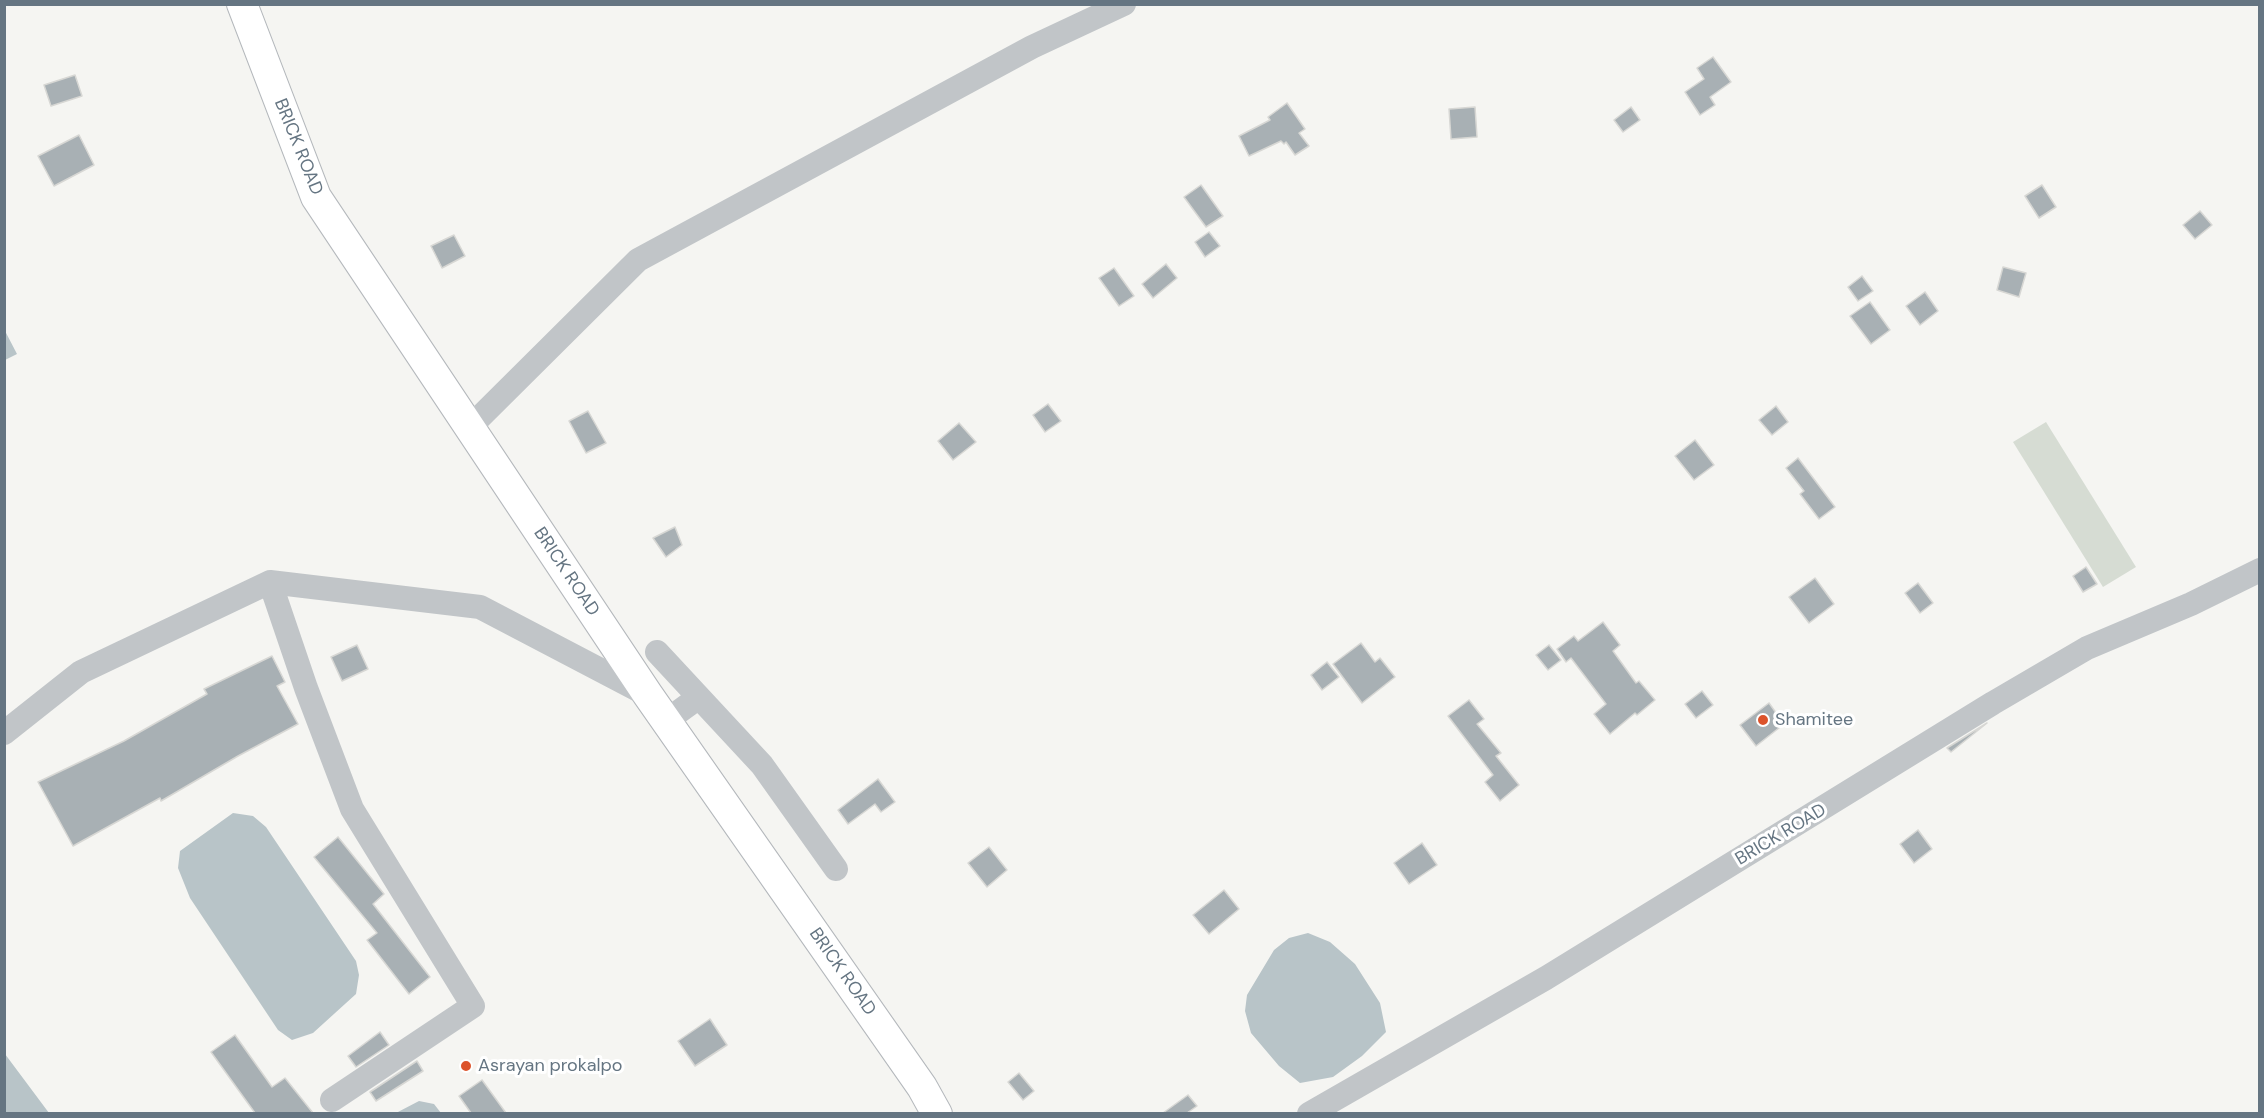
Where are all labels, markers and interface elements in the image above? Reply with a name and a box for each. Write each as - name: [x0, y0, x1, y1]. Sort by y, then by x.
- street label: BRICK ROAD: [269, 96, 327, 198]
- street label: BRICK ROAD: [529, 524, 603, 620]
- place label: Shamitee: [1775, 709, 1853, 731]
- marker: Shamitee: [1756, 713, 1770, 727]
- street label: BRICK ROAD: [1732, 799, 1830, 871]
- street label: BRICK ROAD: [804, 924, 880, 1020]
- place label: Asrayan prokalpo: [478, 1055, 623, 1077]
- marker: Asrayan prokalpo: [459, 1059, 473, 1073]

